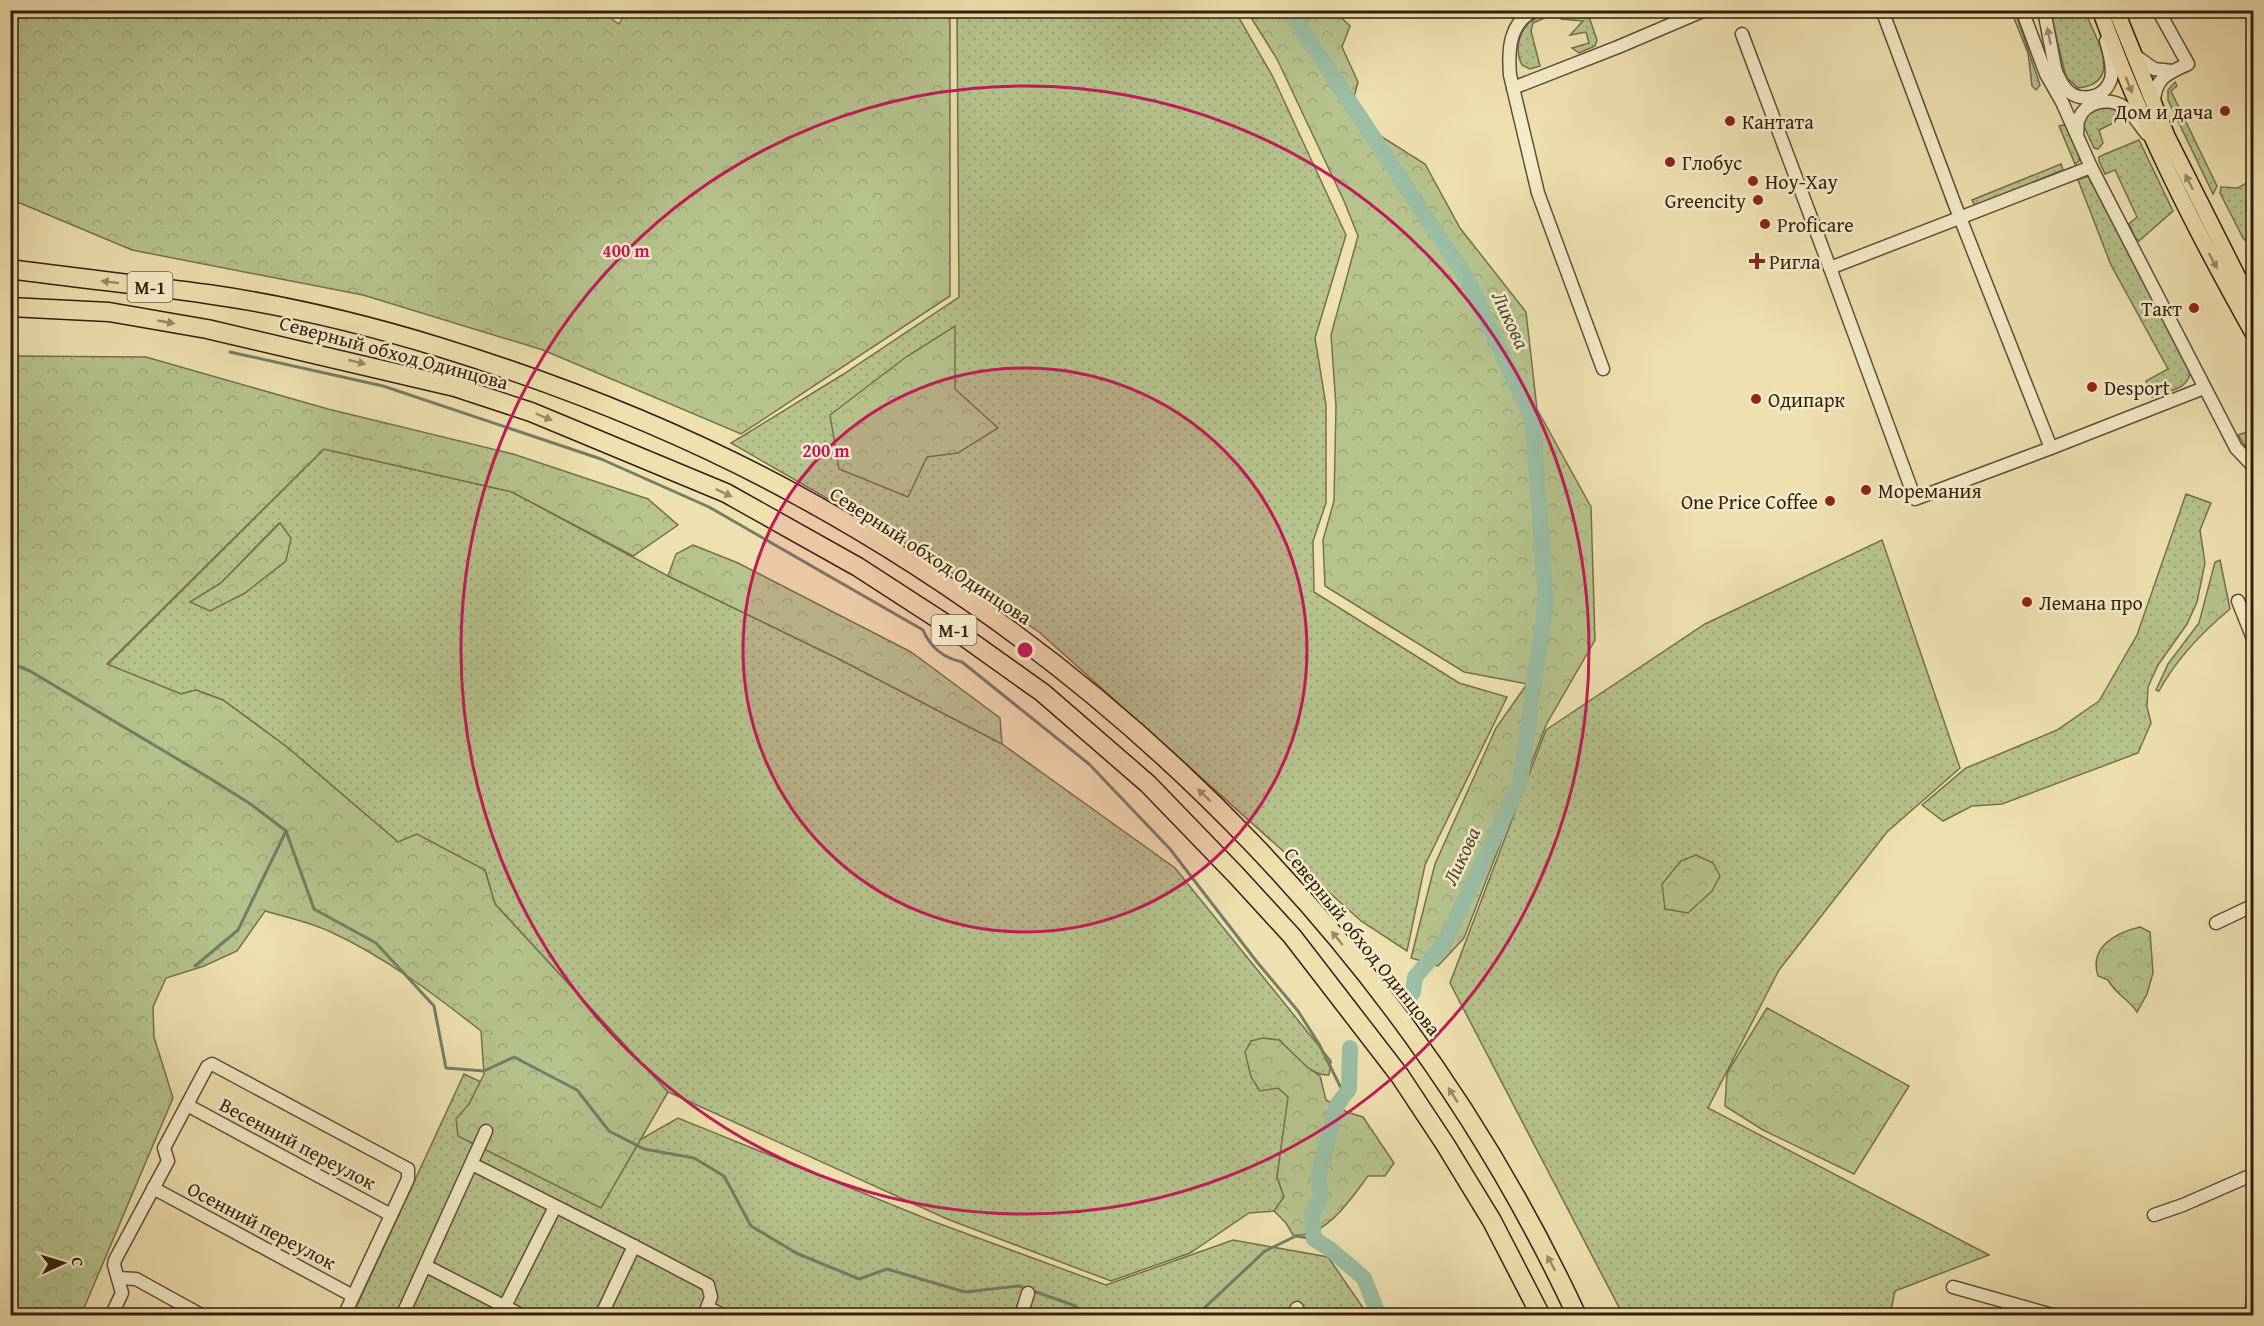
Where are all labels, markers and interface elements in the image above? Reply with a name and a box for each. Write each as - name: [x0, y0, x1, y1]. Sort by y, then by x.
- one-way arrow: [2044, 26, 2053, 45]
- one-way arrow: [2124, 76, 2134, 94]
- place label: Дом и дача: [2113, 97, 2213, 126]
- marker: Дом и дача: [2218, 104, 2232, 118]
- place label: Кантата: [1742, 107, 1814, 136]
- marker: Кантата: [1723, 114, 1737, 128]
- place label: Глобус: [1682, 148, 1742, 177]
- marker: Глобус: [1663, 155, 1677, 169]
- place label: Ноу-Хау: [1765, 167, 1838, 196]
- one-way arrow: [2184, 173, 2194, 190]
- marker: Ноу-Хау: [1746, 174, 1760, 188]
- place label: Greencity: [1665, 186, 1746, 215]
- marker: Greencity: [1751, 193, 1765, 207]
- place label: Proficare: [1777, 210, 1854, 239]
- marker: Proficare: [1758, 217, 1772, 231]
- text: 400 m: [602, 237, 650, 264]
- place label: Ригла: [1769, 247, 1821, 276]
- one-way arrow: [2208, 252, 2218, 269]
- marker: Ригла: [1750, 254, 1764, 268]
- road number: М-1: [128, 272, 172, 302]
- one-way arrow: [100, 277, 119, 286]
- water label: Ликова: [1484, 286, 1538, 354]
- place label: Такт: [2141, 294, 2182, 323]
- marker: Такт: [2187, 301, 2201, 315]
- street label: Северный обход Одинцова: [276, 308, 512, 397]
- one-way arrow: [157, 318, 176, 327]
- one-way arrow: [348, 358, 366, 368]
- place label: Desport: [2104, 373, 2170, 402]
- marker: Desport: [2085, 380, 2099, 394]
- place label: Одипарк: [1768, 385, 1845, 414]
- marker: Одипарк: [1749, 392, 1763, 406]
- one-way arrow: [535, 413, 553, 422]
- text: 200 m: [802, 437, 850, 464]
- place label: Моремания: [1878, 476, 1982, 505]
- street label: Северный обход Одинцова: [824, 479, 1038, 632]
- marker: Моремания: [1859, 483, 1873, 497]
- place label: One Price Coffee: [1681, 487, 1818, 516]
- one-way arrow: [715, 488, 732, 497]
- marker: One Price Coffee: [1823, 494, 1837, 508]
- place label: Лемана про: [2039, 588, 2143, 617]
- marker: Лемана про: [2020, 595, 2034, 609]
- road number: М-1: [932, 615, 976, 645]
- centre of rings: [1015, 640, 1035, 660]
- one-way arrow: [1197, 789, 1211, 803]
- water label: Ликова: [1434, 822, 1488, 890]
- street label: Северный обход Одинцова: [1278, 840, 1449, 1042]
- one-way arrow: [1330, 930, 1343, 946]
- one-way arrow: [1447, 1086, 1458, 1103]
- street label: Весенний переулок: [215, 1090, 382, 1197]
- street label: Осенний переулок: [183, 1174, 342, 1277]
- north arrow: [33, 1233, 93, 1293]
- one-way arrow: [1546, 1254, 1556, 1272]
- text: С: [66, 1257, 90, 1267]

